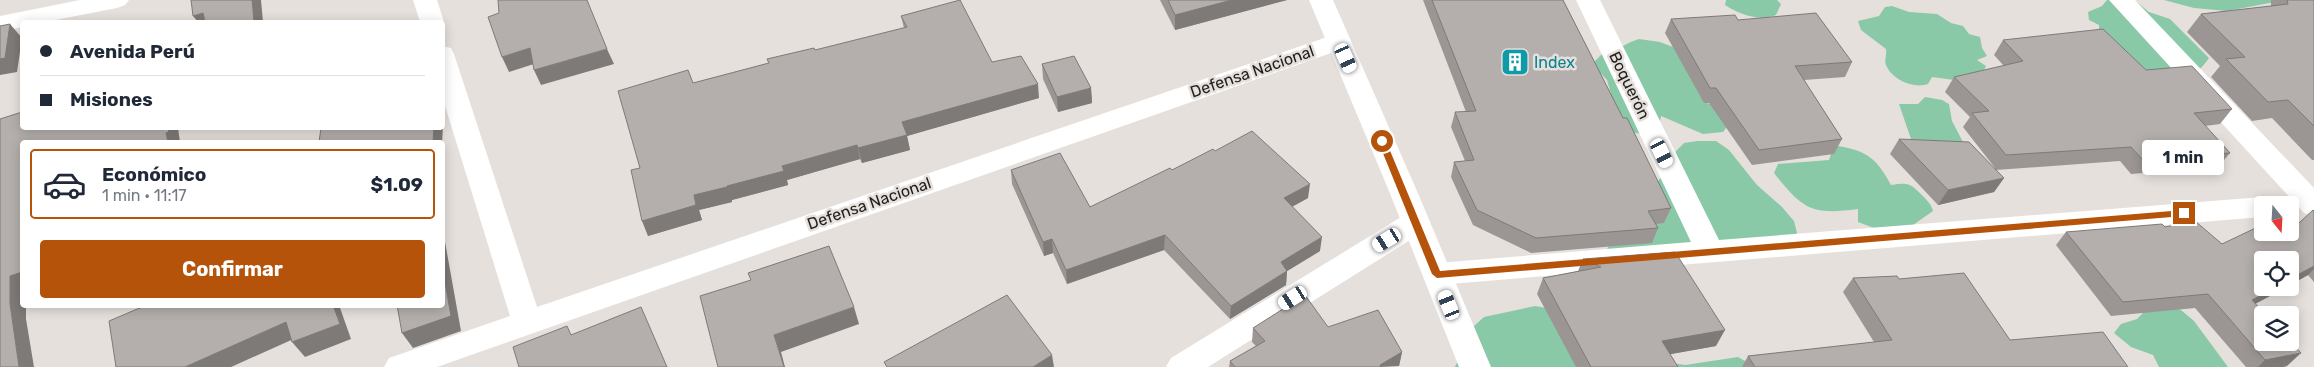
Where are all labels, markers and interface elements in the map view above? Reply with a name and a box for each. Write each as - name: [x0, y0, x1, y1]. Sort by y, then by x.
- text: Avenida Perú: [70, 40, 195, 63]
- street label: Defensa Nacional: [1188, 41, 1317, 102]
- car: [1333, 41, 1358, 75]
- building icon: Index: [1500, 47, 1530, 77]
- street label: Boquerón: [1605, 48, 1654, 122]
- place label: Index: [1534, 53, 1575, 72]
- text: Misiones: [70, 88, 153, 111]
- route start: [1371, 130, 1393, 152]
- car: [1648, 136, 1675, 170]
- callout: 1 min: [2143, 140, 2225, 176]
- text: 1 min: [2163, 148, 2203, 167]
- icon: car: [42, 162, 87, 207]
- text: Económico: [102, 163, 206, 186]
- text: $1.09: [371, 173, 423, 196]
- street label: Defensa Nacional: [805, 173, 934, 234]
- text: 1 min · 11:17: [102, 186, 187, 205]
- north arrow: [2254, 196, 2299, 241]
- map controls: [2254, 196, 2299, 351]
- route end: [2173, 202, 2195, 224]
- car: [1370, 226, 1403, 254]
- button: Confirmar: [40, 240, 425, 298]
- button: locate: [2254, 251, 2299, 296]
- car: [1276, 284, 1309, 312]
- car: [1436, 288, 1461, 322]
- button: layers: [2254, 306, 2299, 351]

